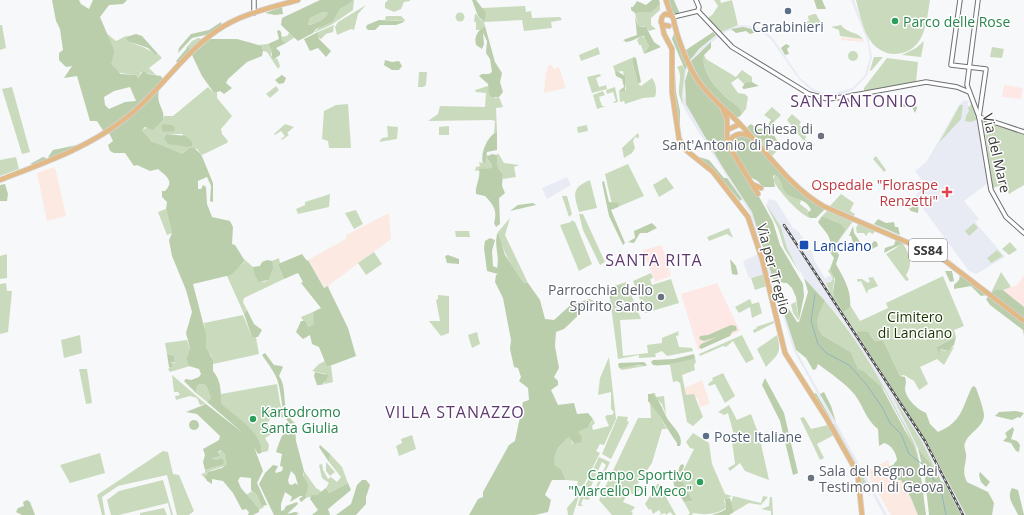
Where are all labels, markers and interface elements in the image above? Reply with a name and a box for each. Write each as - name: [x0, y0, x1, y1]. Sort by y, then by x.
- marker: Carabinieri: [783, 6, 793, 16]
- place label: Parco delle Rose: [903, 12, 1010, 31]
- marker: Parco delle Rose: [890, 16, 900, 26]
- place label: Carabinieri: [752, 17, 824, 36]
- district label: SANT'ANTONIO: [790, 90, 918, 112]
- street label: Via del Mare: [979, 111, 1015, 195]
- place label: Chiesa di Sant'Antonio di Padova: [662, 119, 813, 154]
- marker: Chiesa di Sant'Antonio di Padova: [816, 131, 826, 141]
- place label: Ospedale "Floraspe Renzetti": [811, 175, 938, 210]
- marker: Ospedale "Floraspe Renzetti": [941, 186, 953, 198]
- street label: Via per Treglio: [753, 221, 795, 317]
- place label: Lanciano: [813, 236, 872, 255]
- marker: Lanciano: [798, 239, 810, 251]
- road number: SS84: [909, 239, 947, 261]
- district label: SANTA RITA: [605, 249, 703, 271]
- place label: Parrocchia dello Spirito Santo: [548, 280, 653, 315]
- marker: Parrocchia dello Spirito Santo: [656, 292, 666, 302]
- park label: Cimitero di Lanciano: [878, 307, 952, 342]
- district label: VILLA STANAZZO: [385, 401, 525, 423]
- place label: Kartodromo Santa Giulia: [261, 402, 341, 437]
- marker: Kartodromo Santa Giulia: [248, 414, 258, 424]
- place label: Poste Italiane: [714, 427, 802, 446]
- marker: Poste Italiane: [701, 431, 711, 441]
- place label: Sala del Regno dei Testimoni di Geova: [819, 461, 944, 496]
- place label: Campo Sportivo "Marcello Di Meco": [568, 465, 692, 500]
- marker: Sala del Regno dei Testimoni di Geova: [806, 473, 816, 483]
- marker: Campo Sportivo "Marcello Di Meco": [695, 477, 705, 487]

